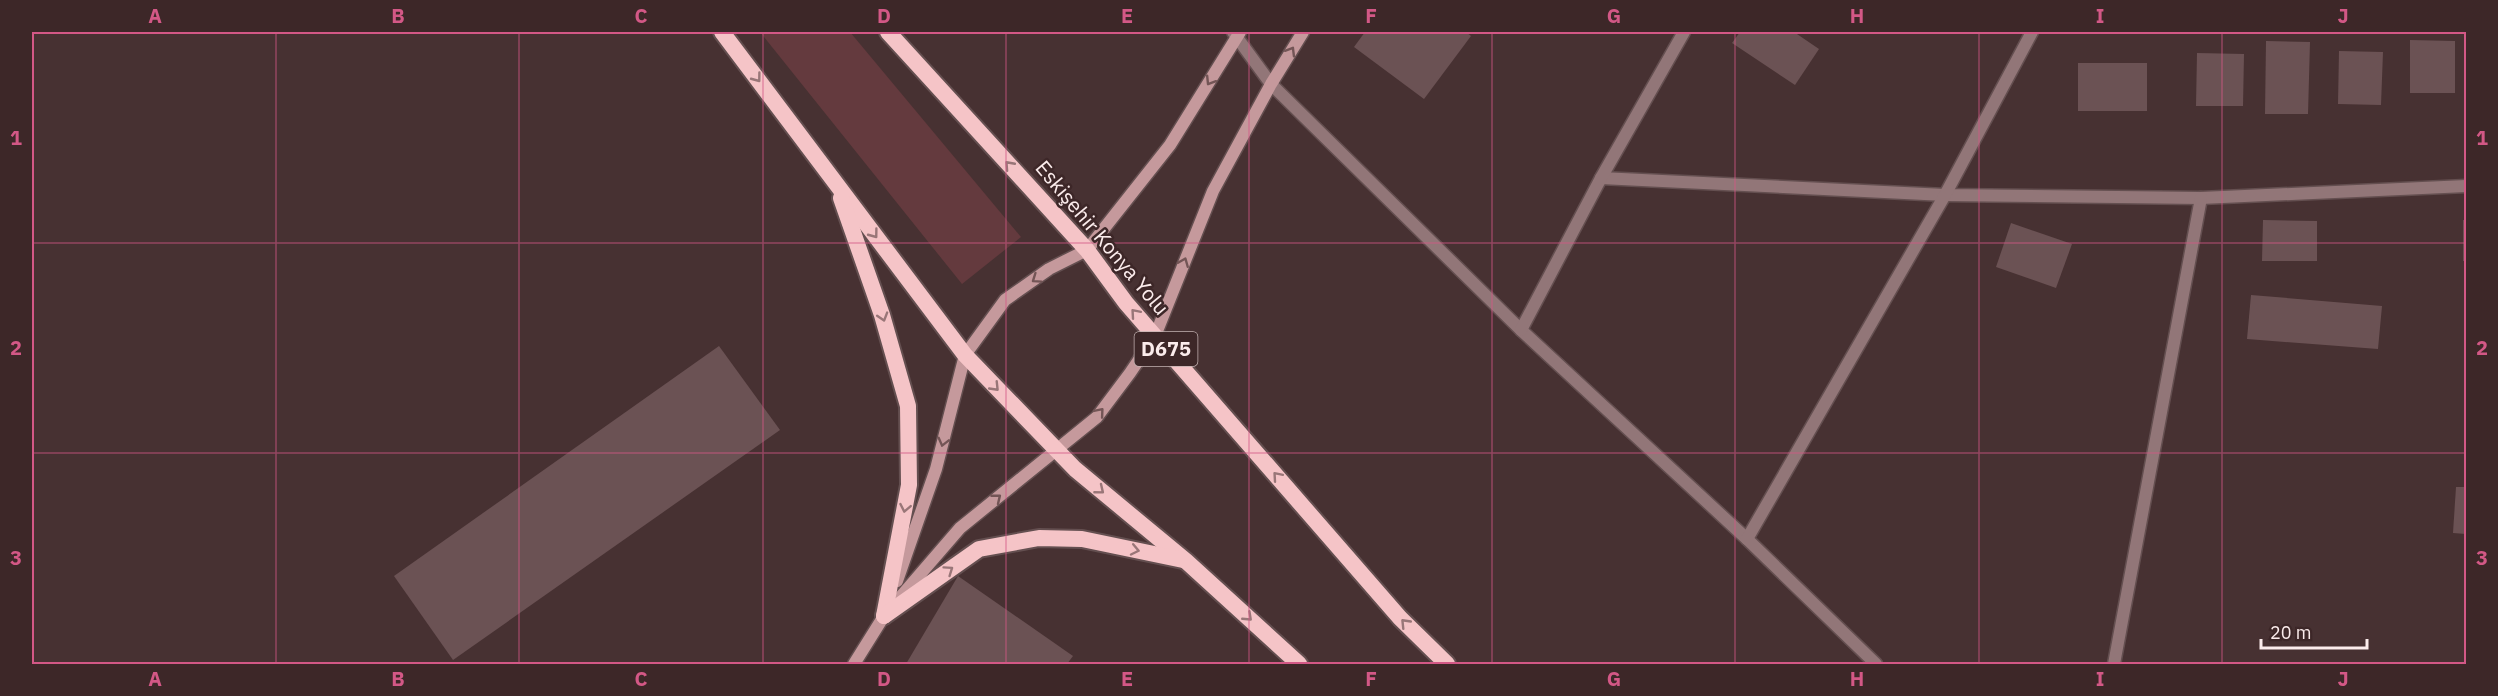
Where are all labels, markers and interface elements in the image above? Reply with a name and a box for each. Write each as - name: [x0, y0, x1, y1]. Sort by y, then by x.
- text: A: [148, 2, 162, 29]
- text: B: [391, 2, 405, 29]
- text: C: [634, 2, 648, 29]
- text: D: [877, 2, 891, 29]
- text: E: [1121, 2, 1133, 29]
- text: F: [1365, 2, 1377, 29]
- text: G: [1607, 2, 1621, 29]
- text: H: [1850, 2, 1864, 29]
- text: I: [2096, 2, 2104, 29]
- text: J: [2337, 2, 2349, 29]
- one-way arrow: [1283, 47, 1295, 57]
- one-way arrow: [750, 72, 761, 83]
- one-way arrow: [1205, 75, 1217, 85]
- text: 1: [10, 124, 22, 151]
- text: 1: [2476, 124, 2488, 151]
- street label: Eskişehir Konya Yolu: [1030, 154, 1176, 321]
- one-way arrow: [1005, 161, 1016, 172]
- one-way arrow: [867, 228, 878, 239]
- one-way arrow: [1177, 257, 1189, 268]
- one-way arrow: [1031, 272, 1042, 283]
- one-way arrow: [1131, 310, 1142, 320]
- one-way arrow: [875, 311, 888, 322]
- road number: D675: [1134, 332, 1198, 366]
- text: 2: [10, 334, 22, 361]
- text: 2: [2476, 334, 2488, 361]
- one-way arrow: [988, 379, 999, 390]
- one-way arrow: [1093, 408, 1104, 419]
- one-way arrow: [937, 436, 950, 446]
- one-way arrow: [1273, 472, 1284, 483]
- one-way arrow: [1093, 483, 1104, 494]
- one-way arrow: [990, 495, 1001, 506]
- one-way arrow: [899, 503, 912, 513]
- one-way arrow: [1130, 543, 1140, 556]
- text: 3: [10, 544, 22, 571]
- text: 3: [2476, 544, 2488, 571]
- one-way arrow: [943, 566, 954, 577]
- one-way arrow: [1241, 610, 1251, 621]
- scale bar: [2261, 612, 2368, 650]
- one-way arrow: [1402, 620, 1413, 631]
- text: 20 m: [2270, 621, 2312, 644]
- text: A: [148, 665, 162, 692]
- text: B: [391, 665, 405, 692]
- text: C: [634, 665, 648, 692]
- text: D: [877, 665, 891, 692]
- text: E: [1121, 665, 1133, 692]
- text: F: [1365, 665, 1377, 692]
- text: G: [1607, 665, 1621, 692]
- text: H: [1850, 665, 1864, 692]
- text: I: [2096, 665, 2104, 692]
- text: J: [2337, 665, 2349, 692]

